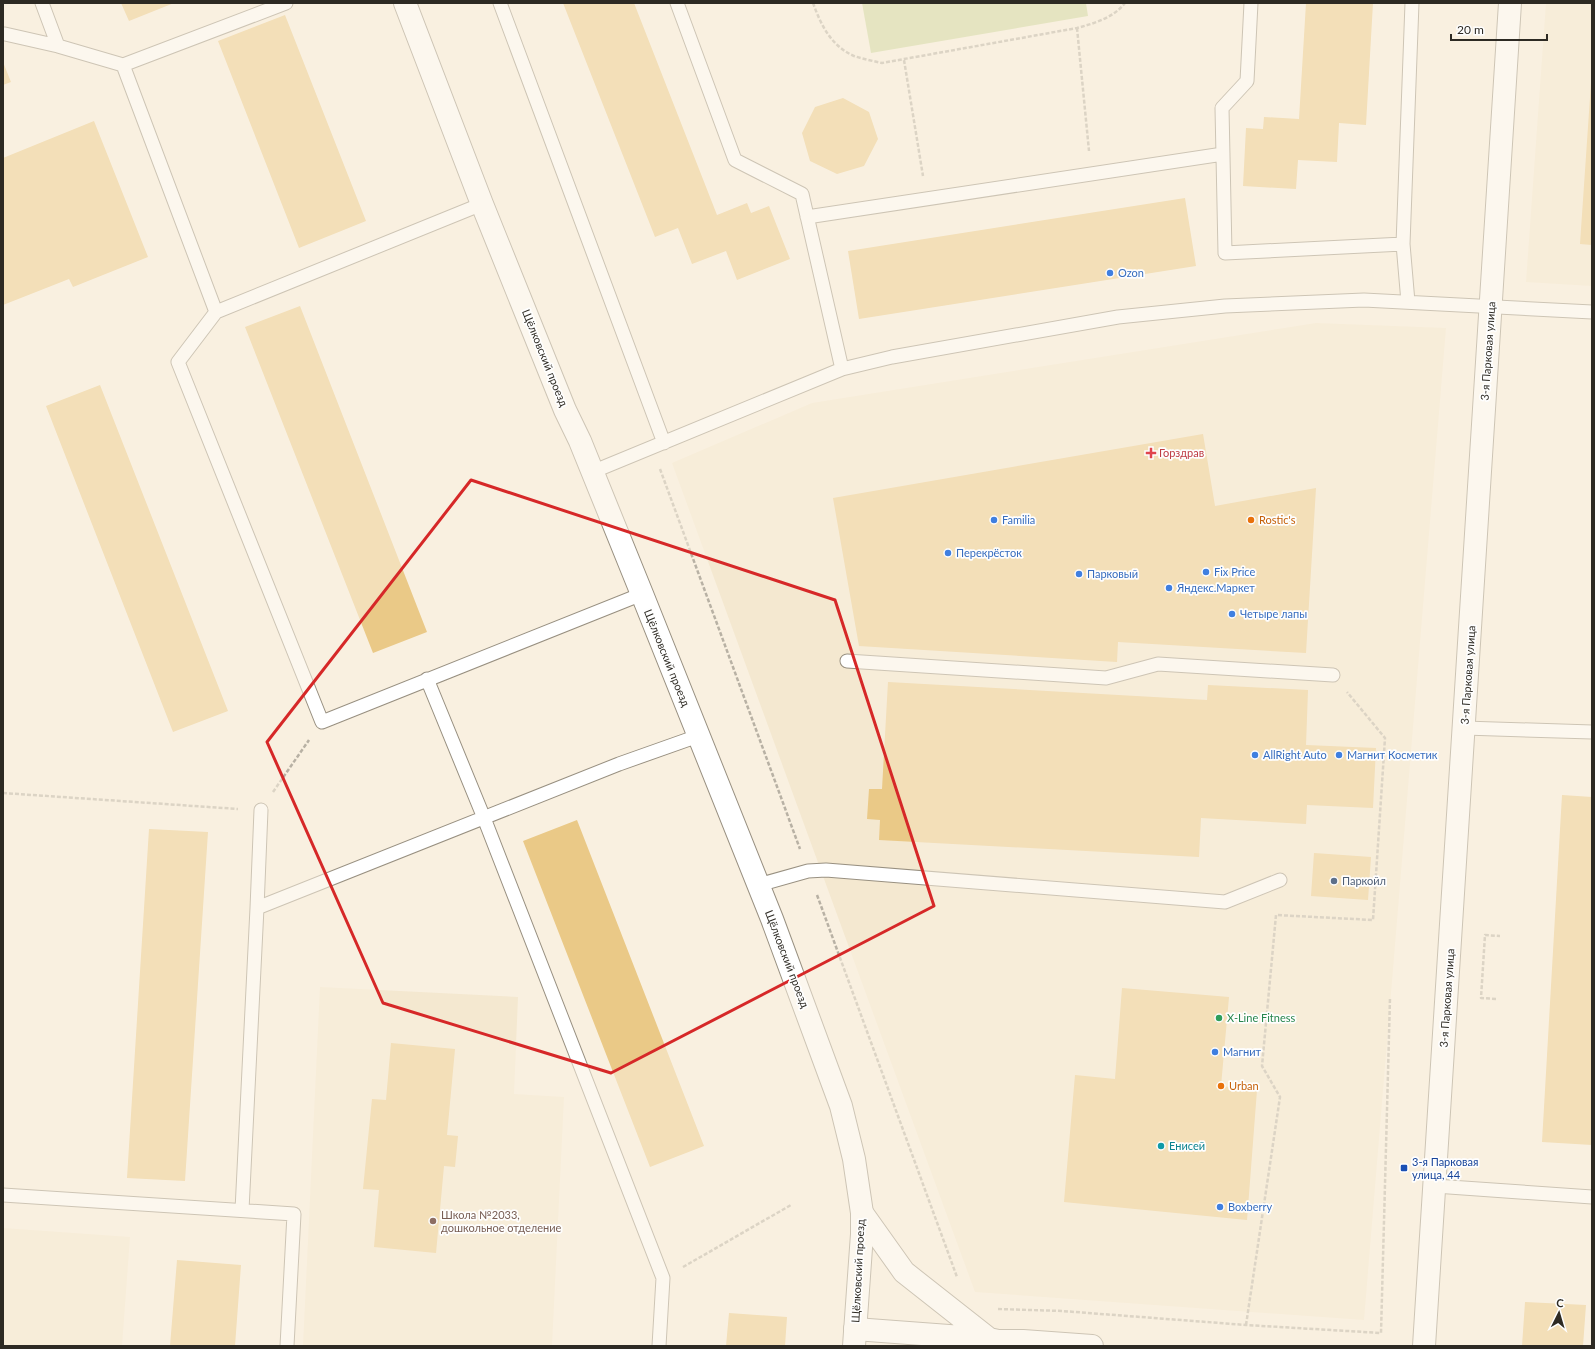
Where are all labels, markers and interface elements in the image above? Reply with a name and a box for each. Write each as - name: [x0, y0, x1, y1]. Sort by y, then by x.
- scale bar: [1451, 16, 1547, 42]
- text: 20 m: [1457, 22, 1484, 37]
- place label: Ozon: [1118, 266, 1144, 279]
- marker: Ozon: [1105, 268, 1115, 278]
- street label: 3-я Парковая улица: [1478, 301, 1497, 401]
- street label: Щёлковский проезд: [520, 307, 571, 409]
- place label: Горздрав: [1159, 446, 1204, 459]
- marker: Горздрав: [1146, 448, 1156, 458]
- place label: Familia: [1002, 513, 1035, 526]
- place label: Rostic's: [1259, 513, 1296, 526]
- marker: Familia: [989, 515, 999, 525]
- marker: Rostic's: [1246, 515, 1256, 525]
- place label: Перекрёсток: [956, 546, 1022, 559]
- marker: Перекрёсток: [943, 548, 953, 558]
- place label: Fix Price: [1214, 565, 1255, 578]
- place label: Парковый: [1087, 567, 1138, 580]
- marker: Fix Price: [1201, 567, 1211, 577]
- marker: Парковый: [1074, 569, 1084, 579]
- place label: Яндекс.Маркет: [1176, 581, 1255, 594]
- marker: Яндекс.Маркет: [1164, 583, 1174, 593]
- street label: Щёлковский проезд: [642, 607, 693, 709]
- place label: Четыре лапы: [1240, 607, 1307, 620]
- marker: Четыре лапы: [1227, 609, 1237, 619]
- street label: 3-я Парковая улица: [1458, 625, 1477, 725]
- place label: AllRight Auto: [1263, 748, 1327, 761]
- place label: Магнит Косметик: [1347, 748, 1438, 761]
- marker: AllRight Auto: [1250, 750, 1260, 760]
- marker: Магнит Косметик: [1334, 750, 1344, 760]
- place label: Паркойл: [1342, 874, 1386, 887]
- marker: Паркойл: [1329, 876, 1339, 886]
- street label: Щёлковский проезд: [763, 908, 812, 1010]
- street label: 3-я Парковая улица: [1437, 948, 1456, 1048]
- place label: X-Line Fitness: [1227, 1011, 1296, 1024]
- marker: X-Line Fitness: [1214, 1013, 1224, 1023]
- place label: Магнит: [1223, 1045, 1262, 1058]
- marker: Магнит: [1210, 1047, 1220, 1057]
- place label: Urban: [1229, 1079, 1259, 1092]
- marker: Urban: [1216, 1081, 1226, 1091]
- place label: Енисей: [1169, 1139, 1205, 1152]
- marker: Енисей: [1156, 1141, 1166, 1151]
- place label: 3-я Парковая улица, 44: [1412, 1155, 1478, 1181]
- marker: 3-я Парковая улица, 44: [1399, 1163, 1409, 1173]
- place label: Boxberry: [1228, 1200, 1272, 1213]
- marker: Boxberry: [1215, 1202, 1225, 1212]
- place label: Школа №2033, дошкольное отделение: [441, 1208, 562, 1234]
- marker: Школа №2033, дошкольное отделение: [428, 1216, 438, 1226]
- street label: Щёлковский проезд: [848, 1219, 867, 1323]
- north arrow: [1539, 1293, 1579, 1333]
- text: С: [1556, 1296, 1565, 1309]

